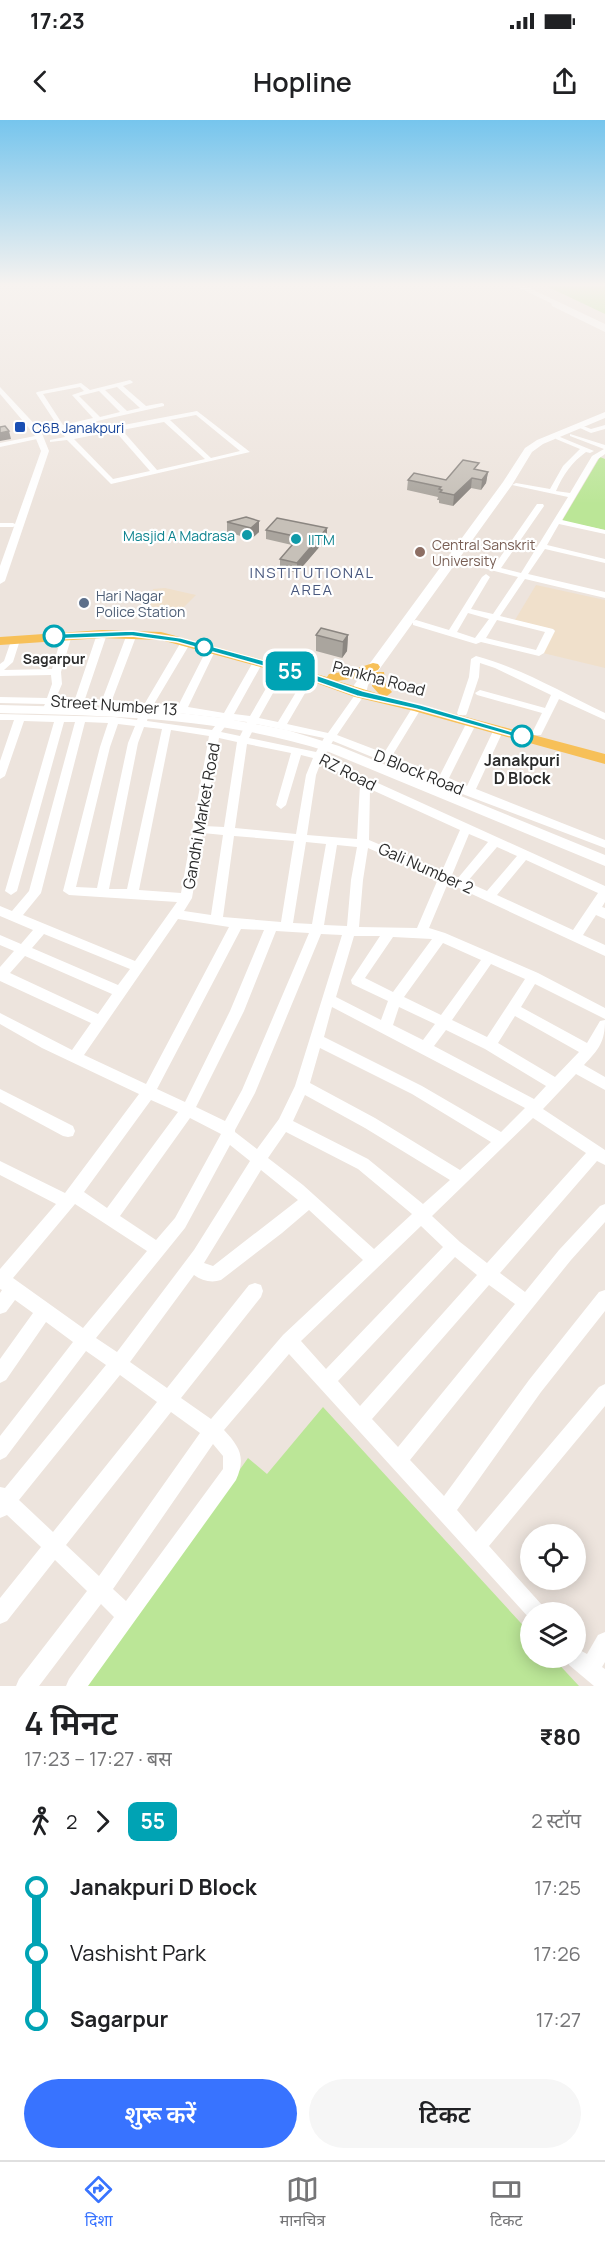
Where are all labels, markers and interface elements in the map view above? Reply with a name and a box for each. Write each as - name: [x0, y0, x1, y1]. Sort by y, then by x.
- text: 17:23: [30, 6, 85, 36]
- text: Hopline: [253, 63, 352, 100]
- icon: back: [24, 65, 57, 98]
- icon: share: [548, 65, 581, 98]
- place label: C6B Janakpuri: [32, 418, 124, 437]
- marker: C6B Janakpuri: [13, 420, 27, 434]
- place label: Masjid A Madrasa: [123, 526, 235, 545]
- marker: Masjid A Madrasa: [240, 528, 254, 542]
- place label: IITM: [308, 530, 335, 549]
- marker: IITM: [289, 532, 303, 546]
- place label: Central Sanskrit University: [432, 535, 536, 570]
- marker: Central Sanskrit University: [413, 545, 427, 559]
- district label: INSTITUTIONAL AREA: [249, 562, 375, 600]
- place label: Hari Nagar Police Station: [96, 586, 185, 621]
- marker: Hari Nagar Police Station: [77, 596, 91, 610]
- marker: Sagarpur: [43, 625, 65, 647]
- unlabelled marker: [195, 638, 213, 656]
- place label: Sagarpur: [23, 649, 86, 668]
- line badge: 55: [263, 652, 317, 690]
- street label: Pankha Road: [330, 655, 428, 701]
- text: 55: [278, 657, 302, 685]
- street label: Street Number 13: [50, 690, 178, 720]
- marker: Janakpuri D Block: [511, 725, 533, 747]
- street label: Gandhi Market Road: [177, 741, 225, 891]
- street label: D Block Road: [371, 744, 467, 800]
- street label: RZ Road: [316, 748, 380, 796]
- place label: Janakpuri D Block: [484, 749, 560, 789]
- street label: Gali Number 2: [375, 837, 477, 899]
- map controls: [520, 1524, 586, 1668]
- button: locate: [520, 1524, 586, 1590]
- button: layers: [520, 1602, 586, 1668]
- text: 4 मिनट: [24, 1700, 117, 1745]
- text: ₹80: [539, 1722, 581, 1752]
- text: 17:23 – 17:27 · बस: [24, 1745, 172, 1772]
- icon: walk: [24, 1805, 57, 1838]
- icon: forward: [86, 1805, 119, 1838]
- text: 55: [140, 1807, 165, 1835]
- text: 2 स्टॉप: [531, 1807, 581, 1834]
- text: 2: [66, 1808, 77, 1835]
- text: Janakpuri D Block: [70, 1872, 257, 1902]
- text: 17:25: [534, 1874, 581, 1901]
- text: Vashisht Park: [70, 1938, 206, 1968]
- text: 17:26: [533, 1940, 581, 1967]
- text: Sagarpur: [70, 2004, 168, 2034]
- text: 17:27: [536, 2006, 581, 2033]
- button: शुरू करें: [24, 2079, 297, 2148]
- button: टिकट: [309, 2079, 581, 2148]
- tab: दिशा: [82, 2173, 115, 2233]
- tab: मानचित्र: [280, 2173, 325, 2233]
- tab: टिकट: [490, 2173, 523, 2233]

